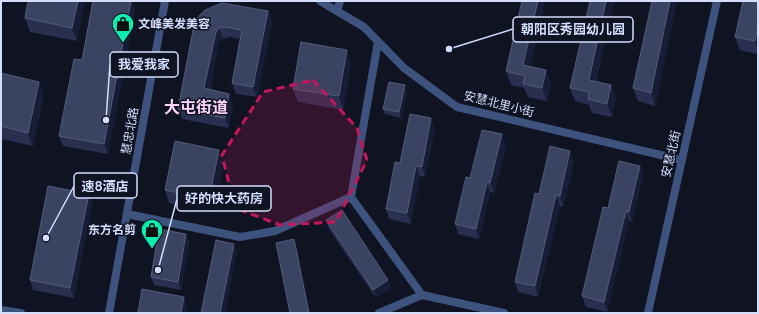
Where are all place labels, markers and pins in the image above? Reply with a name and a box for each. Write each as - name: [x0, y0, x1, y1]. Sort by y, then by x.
- shop icon: 文峰美发美容: [110, 11, 136, 44]
- place label: 文峰美发美容: [138, 16, 210, 32]
- callout: 朝阳区秀园幼儿园: [513, 17, 633, 42]
- callout: 我爱我家: [110, 52, 178, 77]
- callout: 速8酒店: [74, 173, 137, 198]
- callout: 好的快大药房: [177, 186, 271, 211]
- shop icon: 东方名剪: [139, 217, 165, 250]
- place label: 东方名剪: [88, 222, 136, 238]

